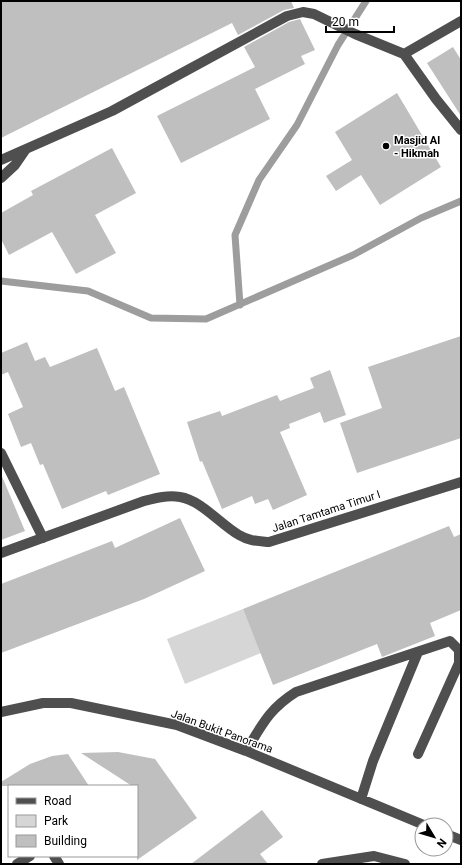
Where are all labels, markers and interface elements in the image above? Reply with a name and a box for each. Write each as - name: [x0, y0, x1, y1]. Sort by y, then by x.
- scale bar: [326, 8, 394, 34]
- text: 20 m: [332, 15, 359, 29]
- place label: Masjid Al - Hikmah: [394, 134, 440, 160]
- marker: Masjid Al - Hikmah: [381, 141, 391, 151]
- street label: Jalan Tamtama Timur I: [270, 488, 382, 535]
- street label: Jalan Bukit Panorama: [169, 707, 274, 756]
- legend: [8, 785, 138, 857]
- text: Road: [44, 794, 72, 808]
- text: Park: [44, 814, 69, 828]
- north arrow: [414, 817, 454, 857]
- text: Building: [44, 834, 87, 848]
- text: N: [434, 836, 449, 850]

